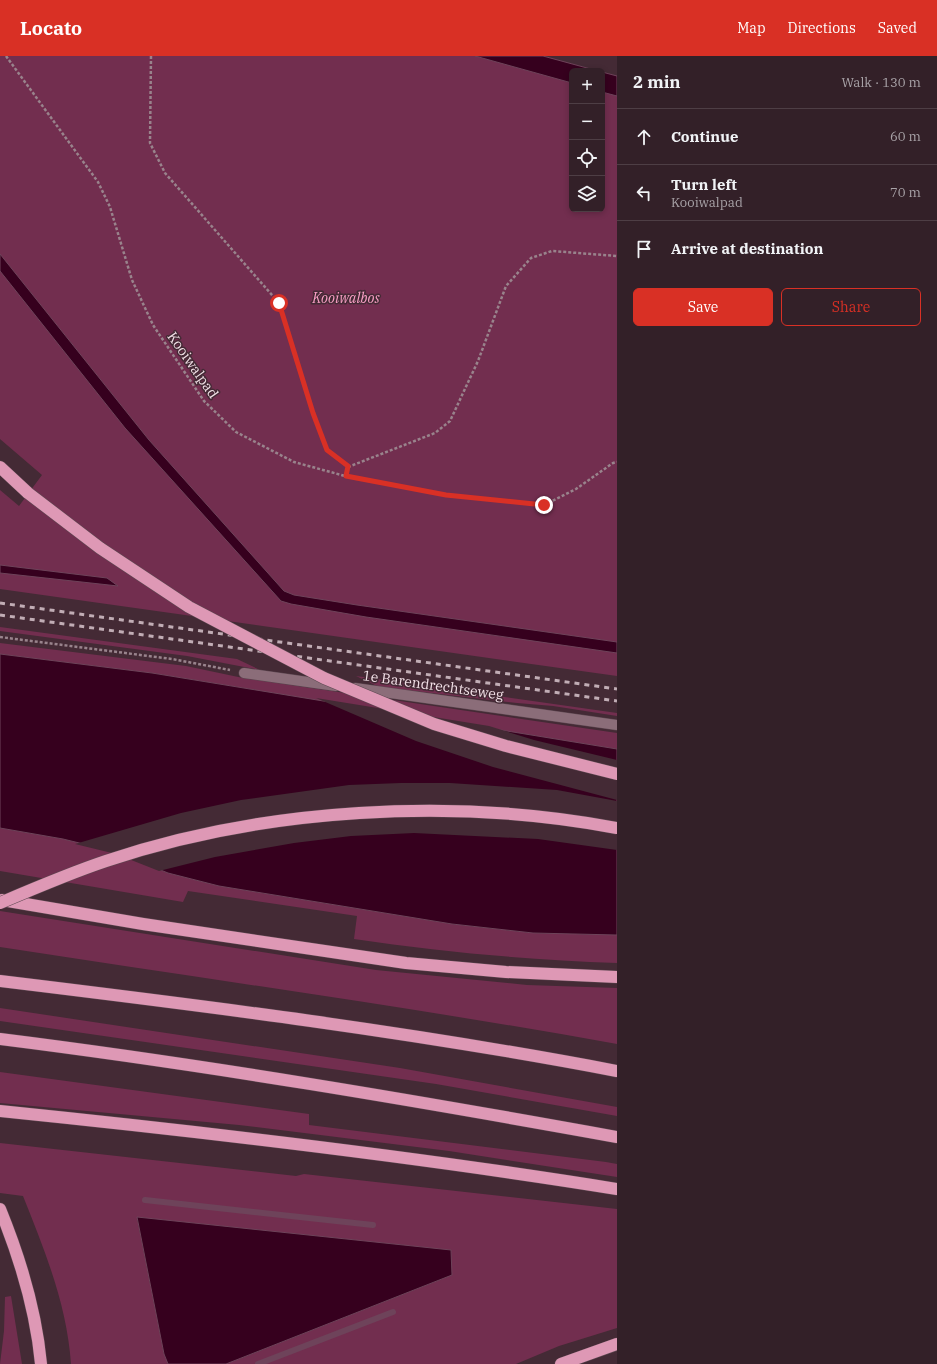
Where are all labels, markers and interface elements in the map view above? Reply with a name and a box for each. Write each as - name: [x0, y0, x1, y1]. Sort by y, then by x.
- text: Locato: [20, 16, 82, 40]
- text: Map: [737, 19, 766, 37]
- text: Directions: [788, 19, 856, 37]
- text: Saved: [878, 19, 917, 37]
- map controls: [569, 68, 605, 212]
- button: +: [569, 68, 605, 104]
- text: 2 min: [633, 71, 681, 93]
- text: Walk · 130 m: [842, 74, 921, 91]
- button: −: [569, 104, 605, 140]
- icon: ahead: [633, 126, 655, 148]
- text: Continue: [671, 127, 738, 146]
- text: 60 m: [890, 128, 921, 145]
- button: locate: [569, 140, 605, 176]
- text: Turn left: [671, 175, 737, 194]
- button: layers: [569, 176, 605, 212]
- icon: left: [633, 182, 655, 204]
- text: 70 m: [890, 184, 921, 201]
- text: Kooiwalpad: [671, 194, 743, 211]
- icon: arrive: [633, 238, 655, 260]
- text: Arrive at destination: [671, 239, 823, 258]
- button: Save: [633, 288, 773, 326]
- button: Share: [781, 288, 921, 326]
- park label: Kooiwalbos: [311, 289, 381, 307]
- route start: [270, 294, 288, 312]
- street label: Kooiwalpad: [163, 328, 223, 402]
- route end: [535, 496, 553, 514]
- street label: 1e Barendrechtseweg: [361, 666, 505, 704]

